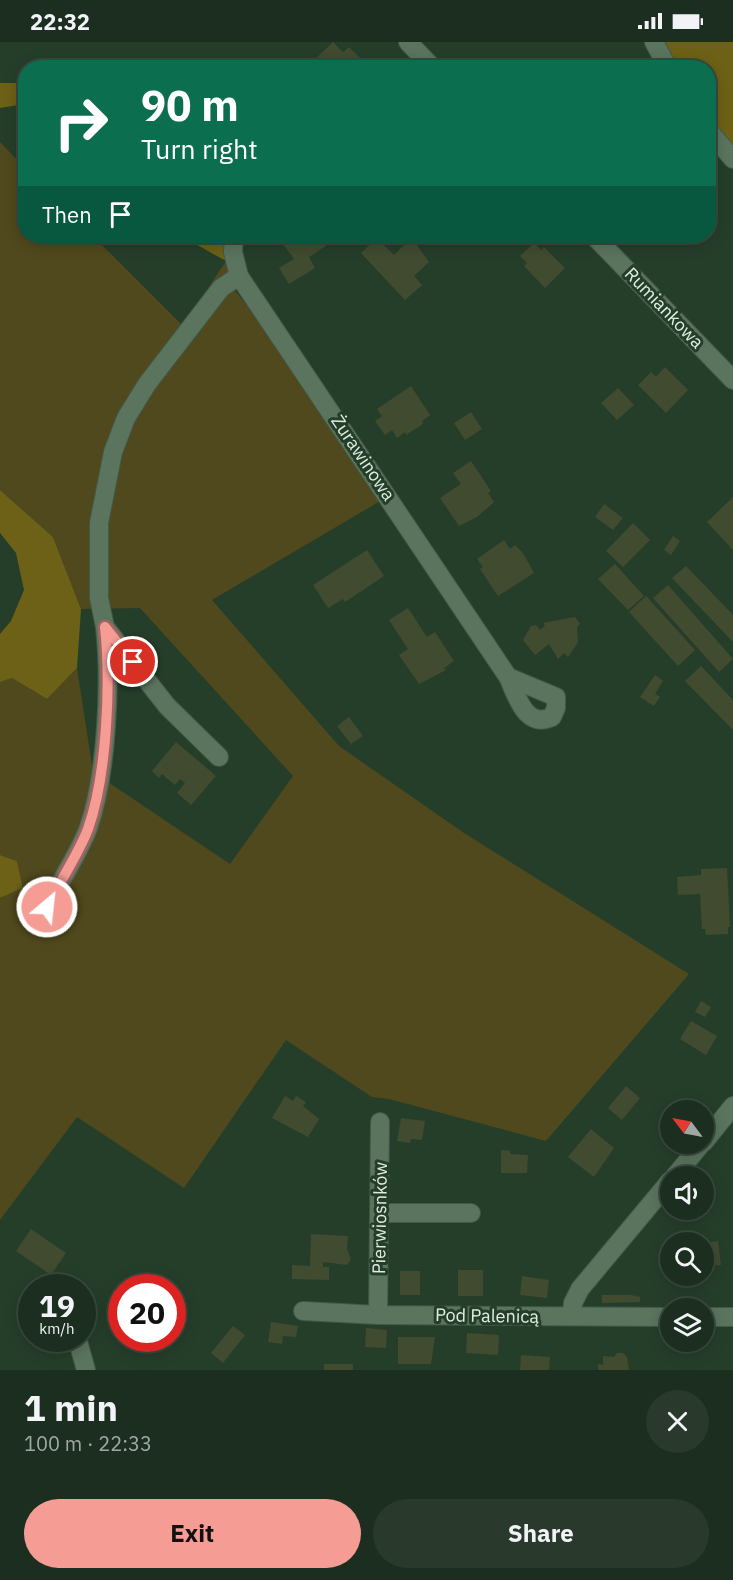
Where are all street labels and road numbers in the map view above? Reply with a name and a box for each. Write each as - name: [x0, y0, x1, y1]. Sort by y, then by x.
- street label: Rumiankowa: [620, 262, 709, 353]
- street label: Żurawinowa: [326, 410, 401, 505]
- street label: Pierwiosnków: [367, 1161, 392, 1274]
- street label: Pod Palenicą: [435, 1303, 539, 1328]

